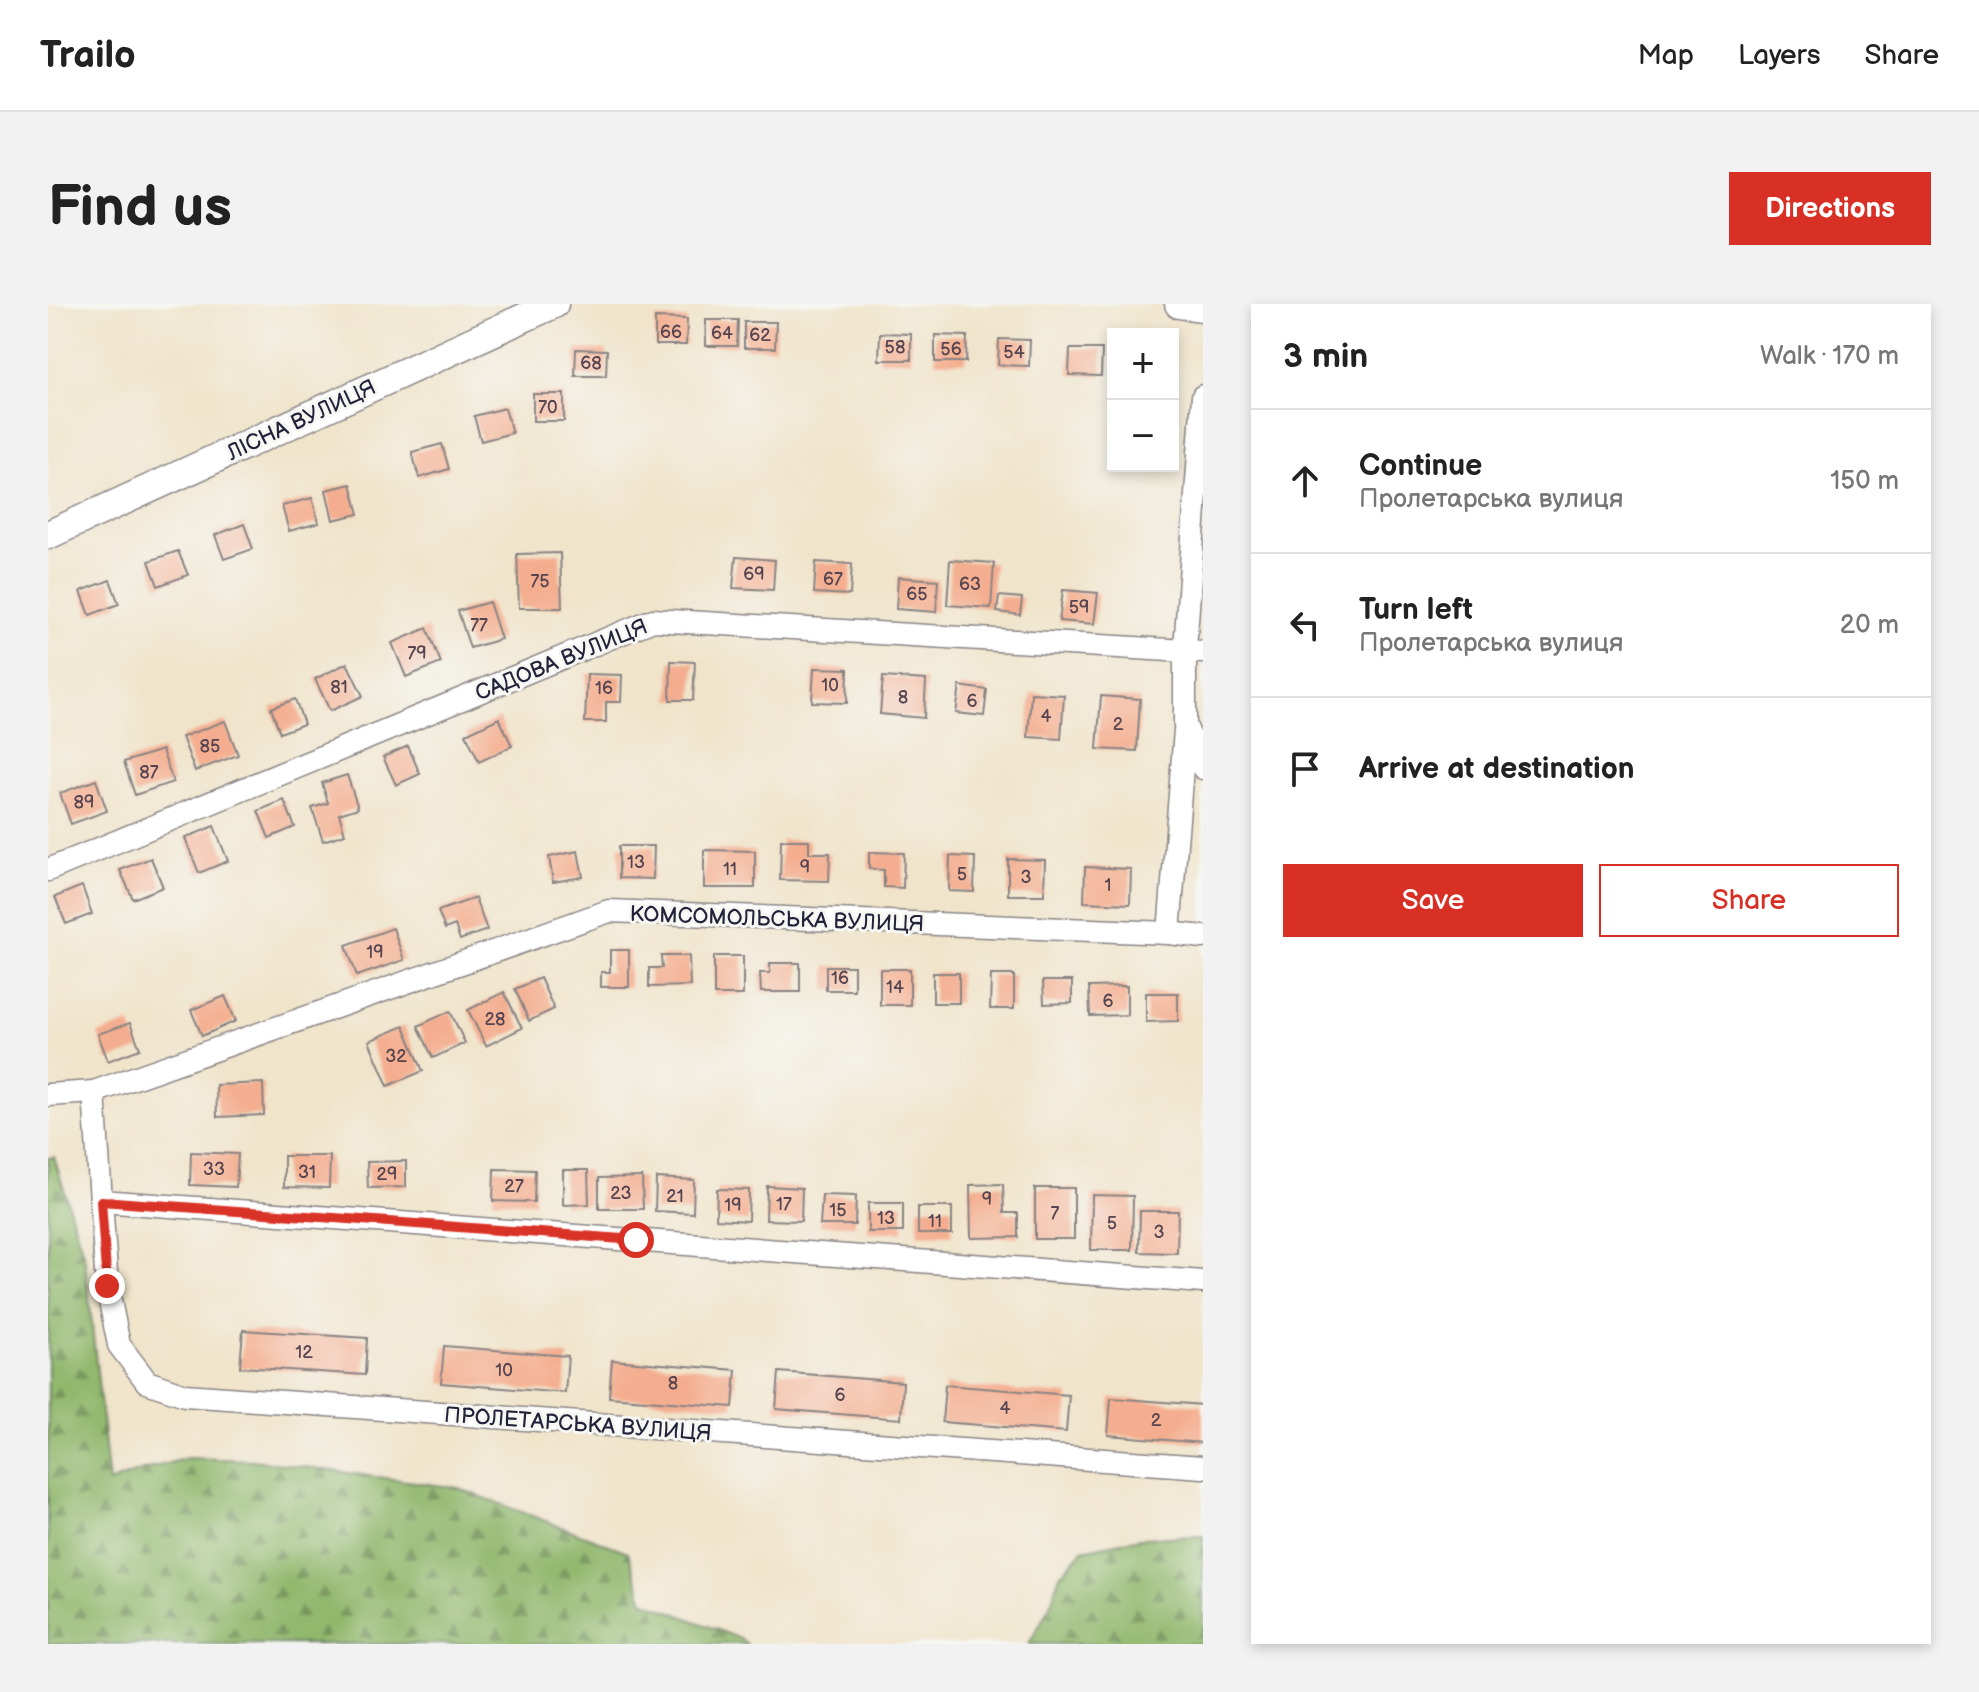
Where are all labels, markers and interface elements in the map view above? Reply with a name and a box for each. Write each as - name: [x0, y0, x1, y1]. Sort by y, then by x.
- text: Trailo: [40, 33, 136, 78]
- text: Map: [1638, 39, 1694, 72]
- text: Layers: [1738, 39, 1821, 72]
- text: Share: [1865, 39, 1939, 72]
- button: Directions: [1729, 172, 1931, 245]
- text: Find us: [48, 175, 232, 242]
- house number: 66: [660, 322, 682, 343]
- house number: 64: [711, 323, 733, 344]
- house number: 62: [749, 325, 771, 346]
- map controls: [1107, 328, 1179, 472]
- button: +: [1107, 328, 1179, 400]
- text: 3 min: [1283, 336, 1368, 377]
- house number: 58: [885, 337, 905, 358]
- house number: 56: [940, 339, 962, 360]
- text: Walk · 170 m: [1760, 341, 1899, 372]
- house number: 54: [1003, 342, 1025, 363]
- house number: 68: [580, 353, 602, 374]
- street label: ЛІСНА ВУЛИЦЯ: [222, 374, 381, 467]
- house number: 70: [538, 397, 558, 418]
- button: −: [1107, 400, 1179, 472]
- text: Continue: [1359, 448, 1482, 484]
- icon: ahead: [1283, 459, 1327, 503]
- text: 150 m: [1830, 466, 1899, 497]
- text: Пролетарська вулиця: [1359, 484, 1623, 515]
- house number: 69: [743, 564, 765, 585]
- house number: 67: [823, 569, 843, 590]
- house number: 75: [530, 571, 550, 592]
- house number: 63: [959, 574, 981, 595]
- house number: 65: [906, 584, 928, 605]
- text: Turn left: [1359, 592, 1473, 628]
- house number: 59: [1069, 597, 1089, 618]
- icon: left: [1283, 603, 1327, 647]
- text: 20 m: [1840, 610, 1899, 641]
- street label: САДОВА ВУЛИЦЯ: [471, 614, 652, 707]
- house number: 77: [470, 615, 488, 636]
- text: Пролетарська вулиця: [1359, 628, 1623, 659]
- house number: 79: [407, 643, 427, 664]
- house number: 10: [821, 675, 839, 696]
- house number: 81: [330, 677, 348, 698]
- house number: 16: [595, 678, 613, 699]
- house number: 8: [898, 687, 908, 708]
- house number: 6: [967, 691, 978, 712]
- house number: 4: [1041, 706, 1052, 727]
- house number: 2: [1113, 714, 1124, 735]
- house number: 85: [200, 736, 220, 757]
- icon: arrive: [1283, 747, 1327, 791]
- text: Arrive at destination: [1359, 751, 1635, 787]
- house number: 87: [139, 762, 159, 783]
- house number: 89: [74, 792, 94, 813]
- house number: 13: [627, 852, 645, 873]
- house number: 9: [800, 857, 810, 878]
- house number: 11: [723, 859, 737, 880]
- house number: 5: [957, 864, 967, 885]
- button: Save: [1283, 864, 1583, 937]
- button: Share: [1599, 864, 1899, 937]
- house number: 3: [1020, 867, 1032, 888]
- house number: 1: [1105, 875, 1111, 896]
- street label: КОМСОМОЛЬСЬКА ВУЛИЦЯ: [629, 901, 925, 938]
- house number: 19: [366, 942, 384, 963]
- house number: 16: [831, 968, 849, 989]
- house number: 14: [886, 977, 904, 998]
- house number: 6: [1103, 991, 1114, 1012]
- house number: 28: [484, 1009, 506, 1030]
- house number: 32: [385, 1046, 407, 1067]
- house number: 33: [203, 1159, 225, 1180]
- house number: 31: [298, 1162, 316, 1183]
- house number: 29: [376, 1164, 398, 1185]
- house number: 27: [504, 1176, 524, 1197]
- house number: 23: [610, 1183, 632, 1204]
- house number: 21: [666, 1186, 684, 1207]
- house number: 9: [982, 1189, 992, 1210]
- house number: 17: [776, 1194, 792, 1215]
- house number: 19: [724, 1195, 742, 1216]
- house number: 15: [829, 1200, 847, 1221]
- house number: 7: [1051, 1203, 1060, 1224]
- house number: 13: [877, 1208, 895, 1229]
- house number: 11: [928, 1211, 942, 1232]
- house number: 5: [1107, 1213, 1117, 1234]
- route start: [618, 1222, 654, 1258]
- house number: 3: [1153, 1222, 1165, 1243]
- route end: [89, 1268, 125, 1304]
- house number: 12: [295, 1342, 313, 1363]
- house number: 10: [495, 1360, 513, 1381]
- house number: 8: [668, 1373, 678, 1394]
- house number: 6: [835, 1385, 846, 1406]
- house number: 4: [1000, 1398, 1011, 1419]
- street label: ПРОЛЕТАРСЬКА ВУЛИЦЯ: [443, 1402, 712, 1447]
- house number: 2: [1151, 1410, 1162, 1431]

